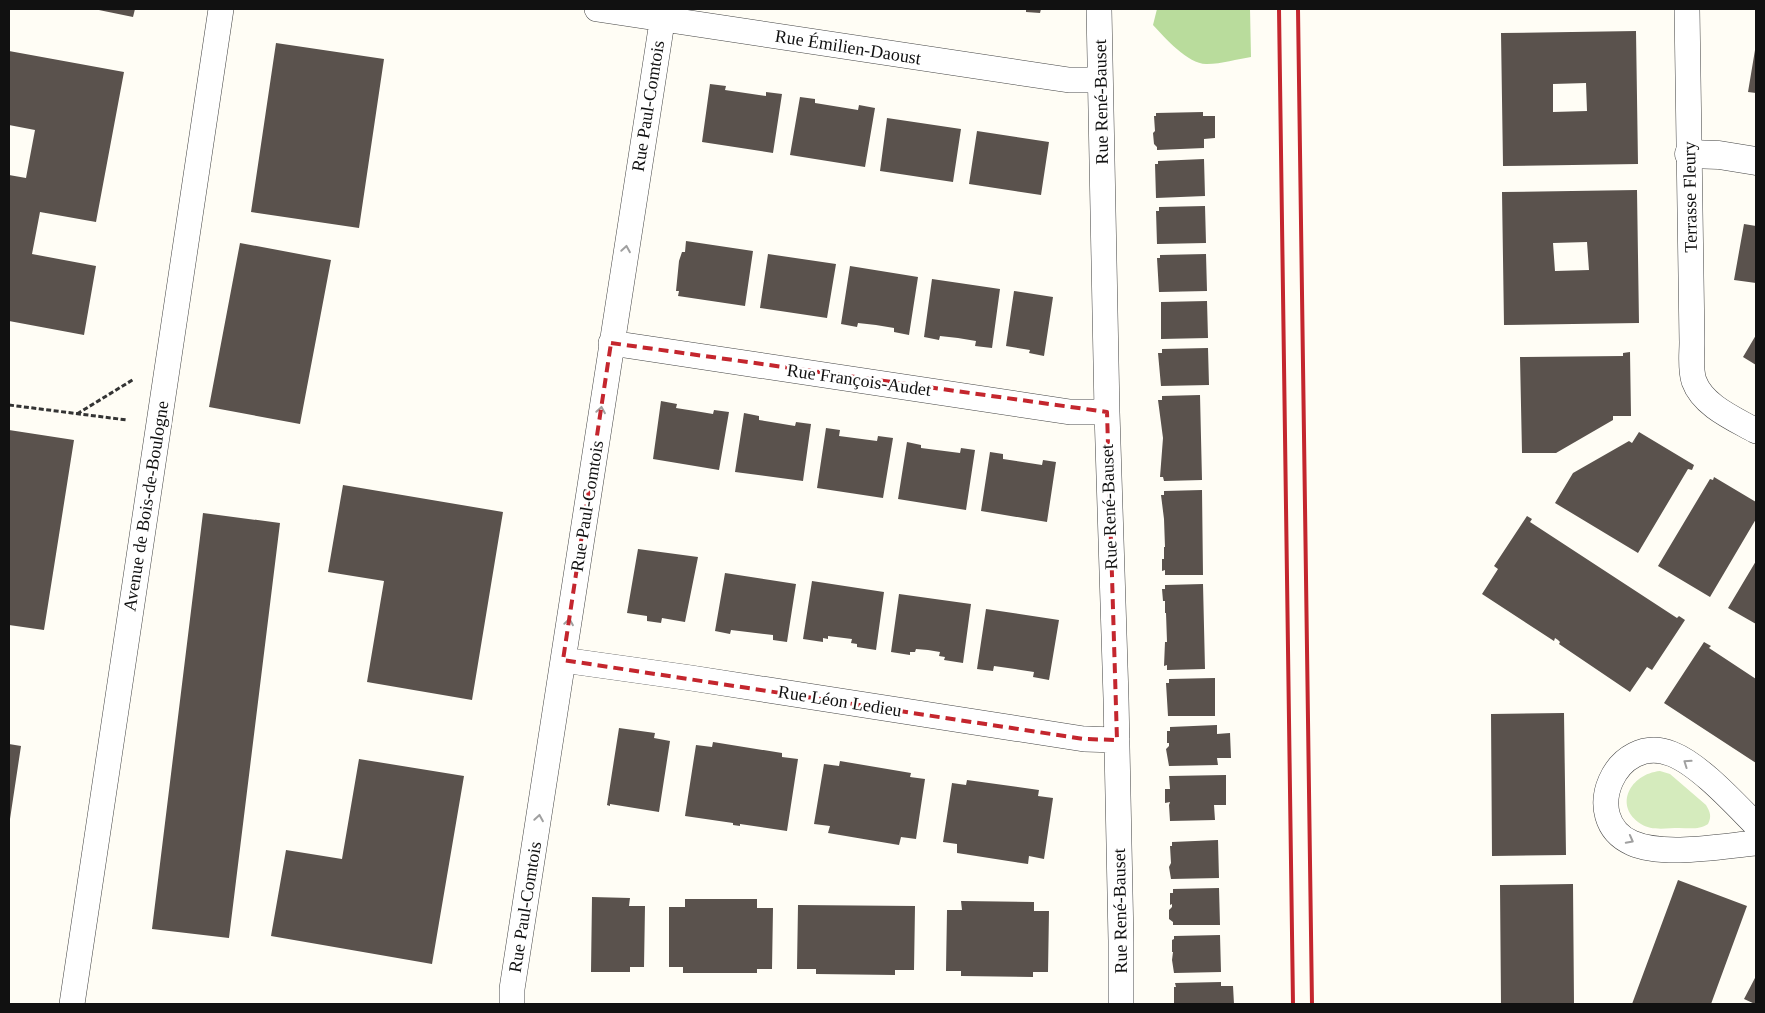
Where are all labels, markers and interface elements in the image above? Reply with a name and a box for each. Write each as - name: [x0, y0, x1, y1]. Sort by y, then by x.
- street label: Rue Émilien-Daoust: [774, 25, 923, 68]
- street label: Rue Paul-Comtois: [628, 39, 668, 173]
- street label: Rue René-Bauset: [1090, 39, 1112, 165]
- street label: Terrasse Fleury: [1679, 141, 1701, 253]
- one-way arrow: [620, 245, 630, 254]
- street label: Rue François-Audet: [786, 360, 932, 400]
- street label: Avenue de Bois-de-Boulogne: [119, 399, 173, 613]
- one-way arrow: [595, 405, 606, 413]
- street label: Rue Paul-Comtois: [567, 439, 607, 573]
- street label: Rue René-Bauset: [1097, 444, 1121, 570]
- one-way arrow: [563, 618, 574, 626]
- street label: Rue Léon Ledieu: [777, 681, 903, 721]
- one-way arrow: [1684, 760, 1693, 769]
- one-way arrow: [533, 813, 543, 822]
- one-way arrow: [1624, 834, 1633, 844]
- street label: Rue Paul-Comtois: [505, 840, 545, 974]
- street label: Rue René-Bauset: [1109, 848, 1131, 974]

